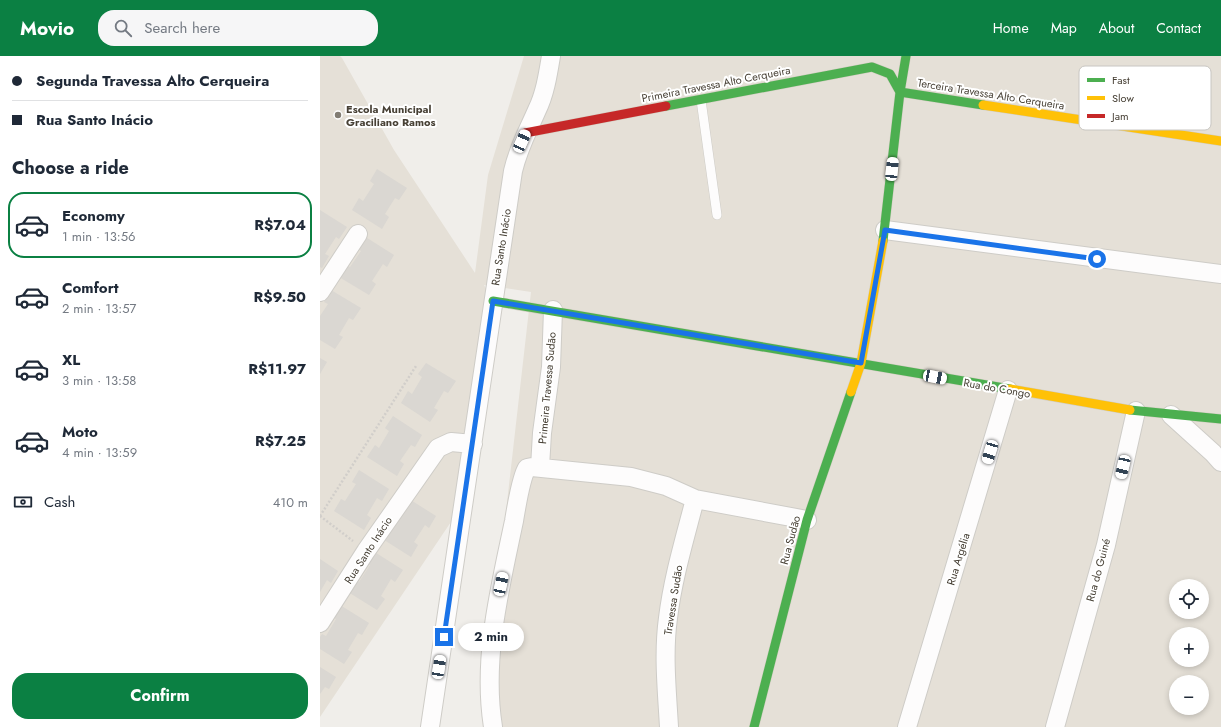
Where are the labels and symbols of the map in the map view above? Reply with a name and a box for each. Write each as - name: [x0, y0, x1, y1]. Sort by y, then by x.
- street label: Primeira Travessa Alto Cerqueira: [640, 62, 792, 106]
- legend: [1079, 66, 1211, 130]
- text: Fast: [1112, 72, 1130, 88]
- street label: Terceira Travessa Alto Cerqueira: [916, 74, 1066, 114]
- text: Slow: [1112, 90, 1134, 106]
- place label: Escola Municipal Graciliano Ramos: [346, 101, 436, 130]
- text: Jam: [1110, 108, 1129, 124]
- marker: Escola Municipal Graciliano Ramos: [333, 110, 343, 120]
- car: [512, 128, 532, 154]
- car: [885, 156, 899, 182]
- street label: Rua Santo Inácio: [487, 207, 515, 287]
- route start: [1088, 250, 1106, 268]
- street label: Primeira Travessa Sudão: [534, 331, 560, 445]
- car: [922, 369, 948, 385]
- street label: Rua do Congo: [962, 374, 1032, 402]
- car: [981, 439, 999, 465]
- car: [1114, 454, 1132, 480]
- street label: Rua Santo Inácio: [340, 513, 396, 587]
- street label: Rua Sudão: [776, 514, 804, 566]
- street label: Rua Argélia: [942, 531, 974, 587]
- street label: Rua do Guiné: [1082, 536, 1114, 603]
- street label: Travessa Sudão: [660, 564, 686, 636]
- car: [493, 571, 509, 597]
- callout: 2 min: [458, 623, 524, 651]
- route end: [435, 628, 453, 646]
- car: [431, 654, 447, 680]

